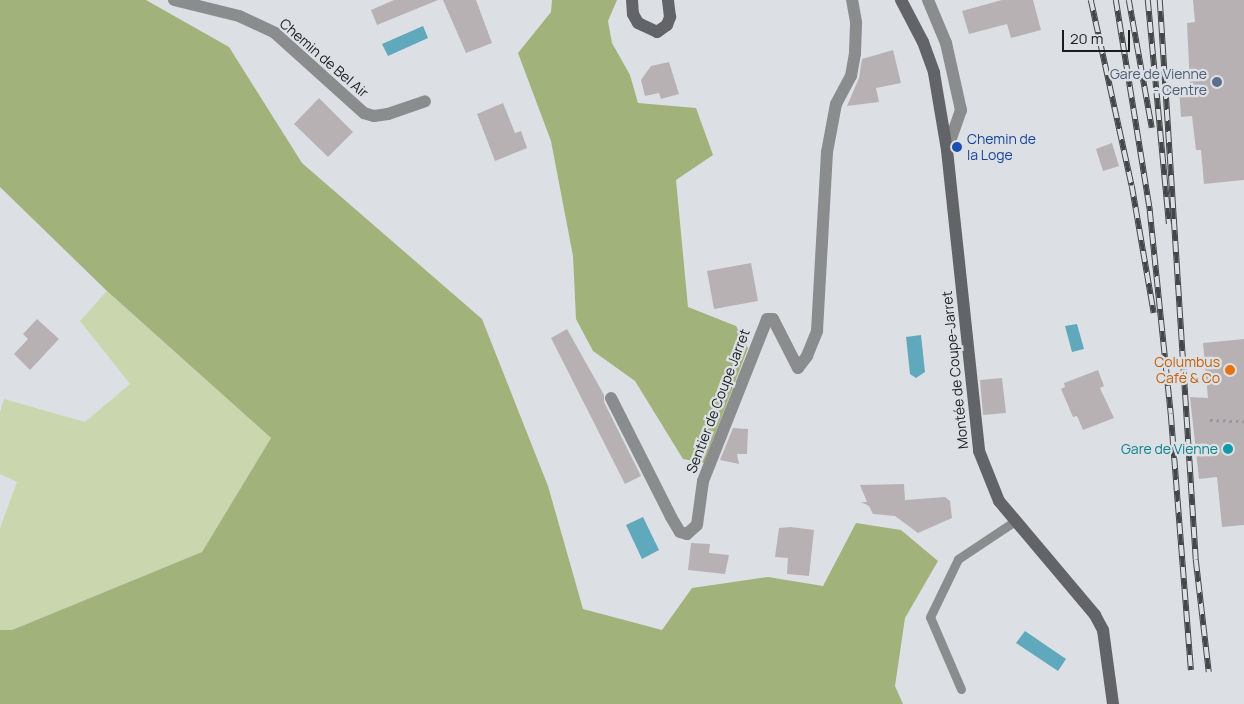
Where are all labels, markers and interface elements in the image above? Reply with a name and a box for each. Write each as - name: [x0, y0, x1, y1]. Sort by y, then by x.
- street label: Chemin de Bel Air: [276, 15, 372, 101]
- scale bar: [1064, 20, 1132, 52]
- text: 20 m: [1070, 28, 1103, 49]
- place label: Gare de Vienne - Centre: [1110, 66, 1207, 98]
- marker: Gare de Vienne - Centre: [1211, 76, 1223, 88]
- place label: Chemin de la Loge: [967, 131, 1036, 164]
- marker: Chemin de la Loge: [951, 141, 963, 153]
- street label: Montée de Coupe-Jarret: [938, 290, 972, 450]
- street label: Sentier de Coupe Jarret: [683, 327, 753, 475]
- place label: Columbus Café & Co: [1154, 354, 1220, 387]
- marker: Columbus Café & Co: [1224, 364, 1236, 376]
- place label: Gare de Vienne: [1121, 441, 1218, 457]
- marker: Gare de Vienne: [1222, 443, 1234, 455]

